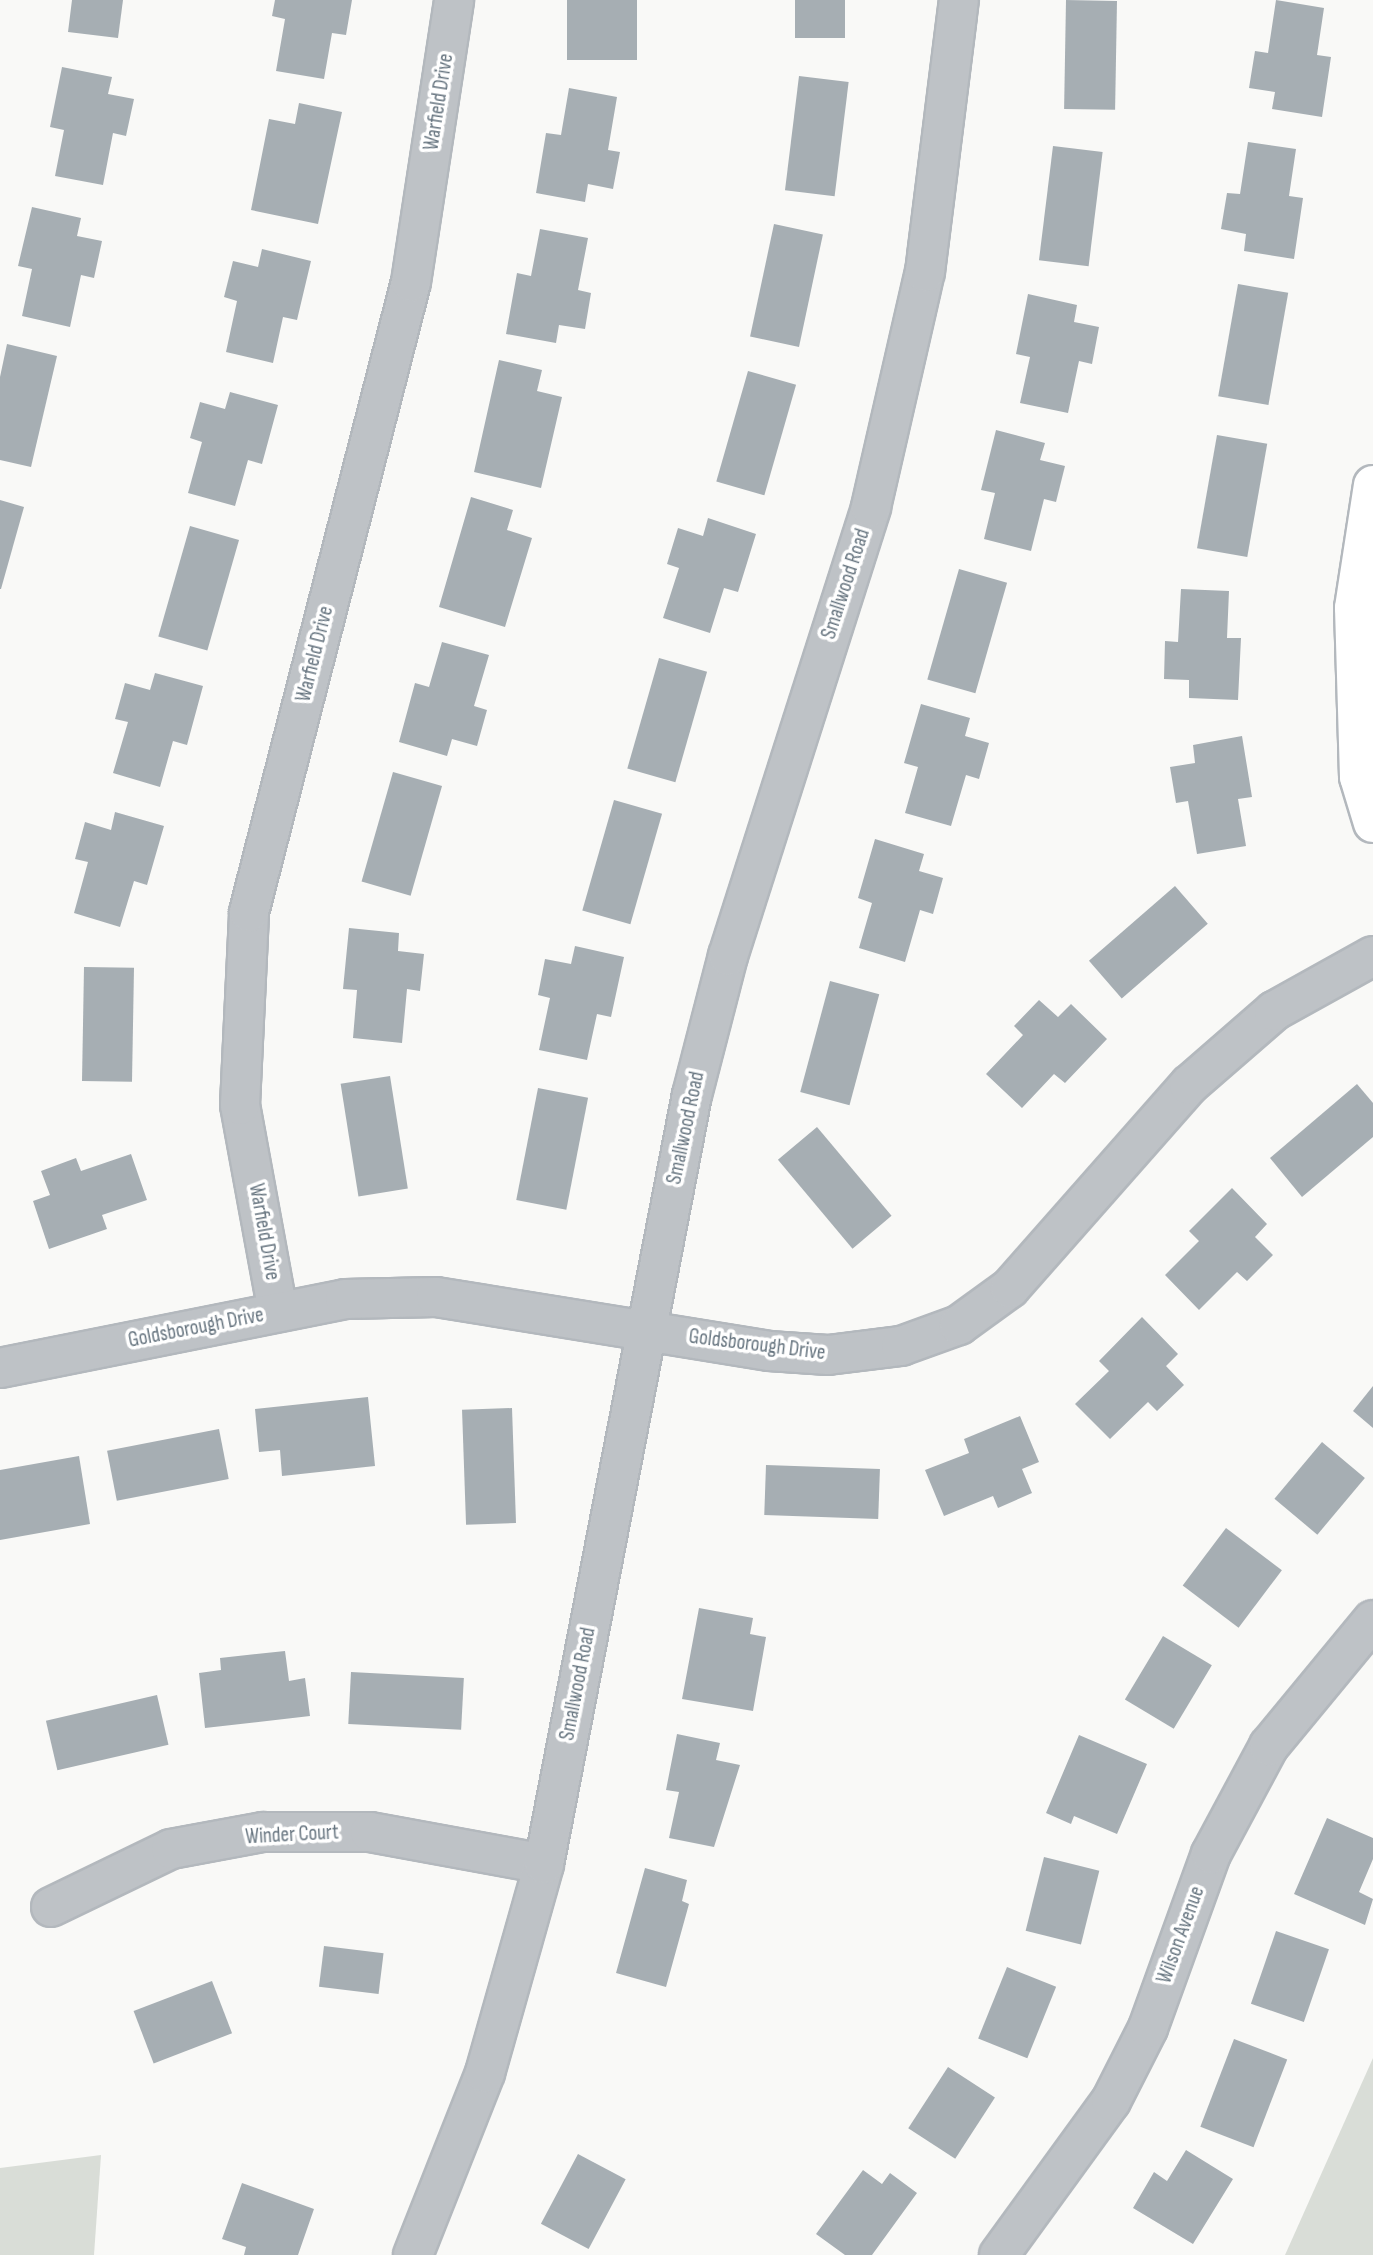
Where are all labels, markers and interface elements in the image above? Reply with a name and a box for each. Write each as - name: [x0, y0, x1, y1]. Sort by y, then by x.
- street label: Warfield Drive: [419, 52, 459, 152]
- street label: Smallwood Road: [816, 526, 876, 642]
- street label: Warfield Drive: [291, 604, 339, 704]
- street label: Smallwood Road: [662, 1069, 710, 1187]
- street label: Warfield Drive: [243, 1182, 285, 1282]
- street label: Goldsborough Drive: [126, 1303, 266, 1353]
- street label: Goldsborough Drive: [687, 1324, 827, 1366]
- street label: Smallwood Road: [555, 1625, 601, 1743]
- street label: Winder Court: [245, 1820, 339, 1850]
- street label: Wilson Avenue: [1152, 1883, 1210, 1987]

